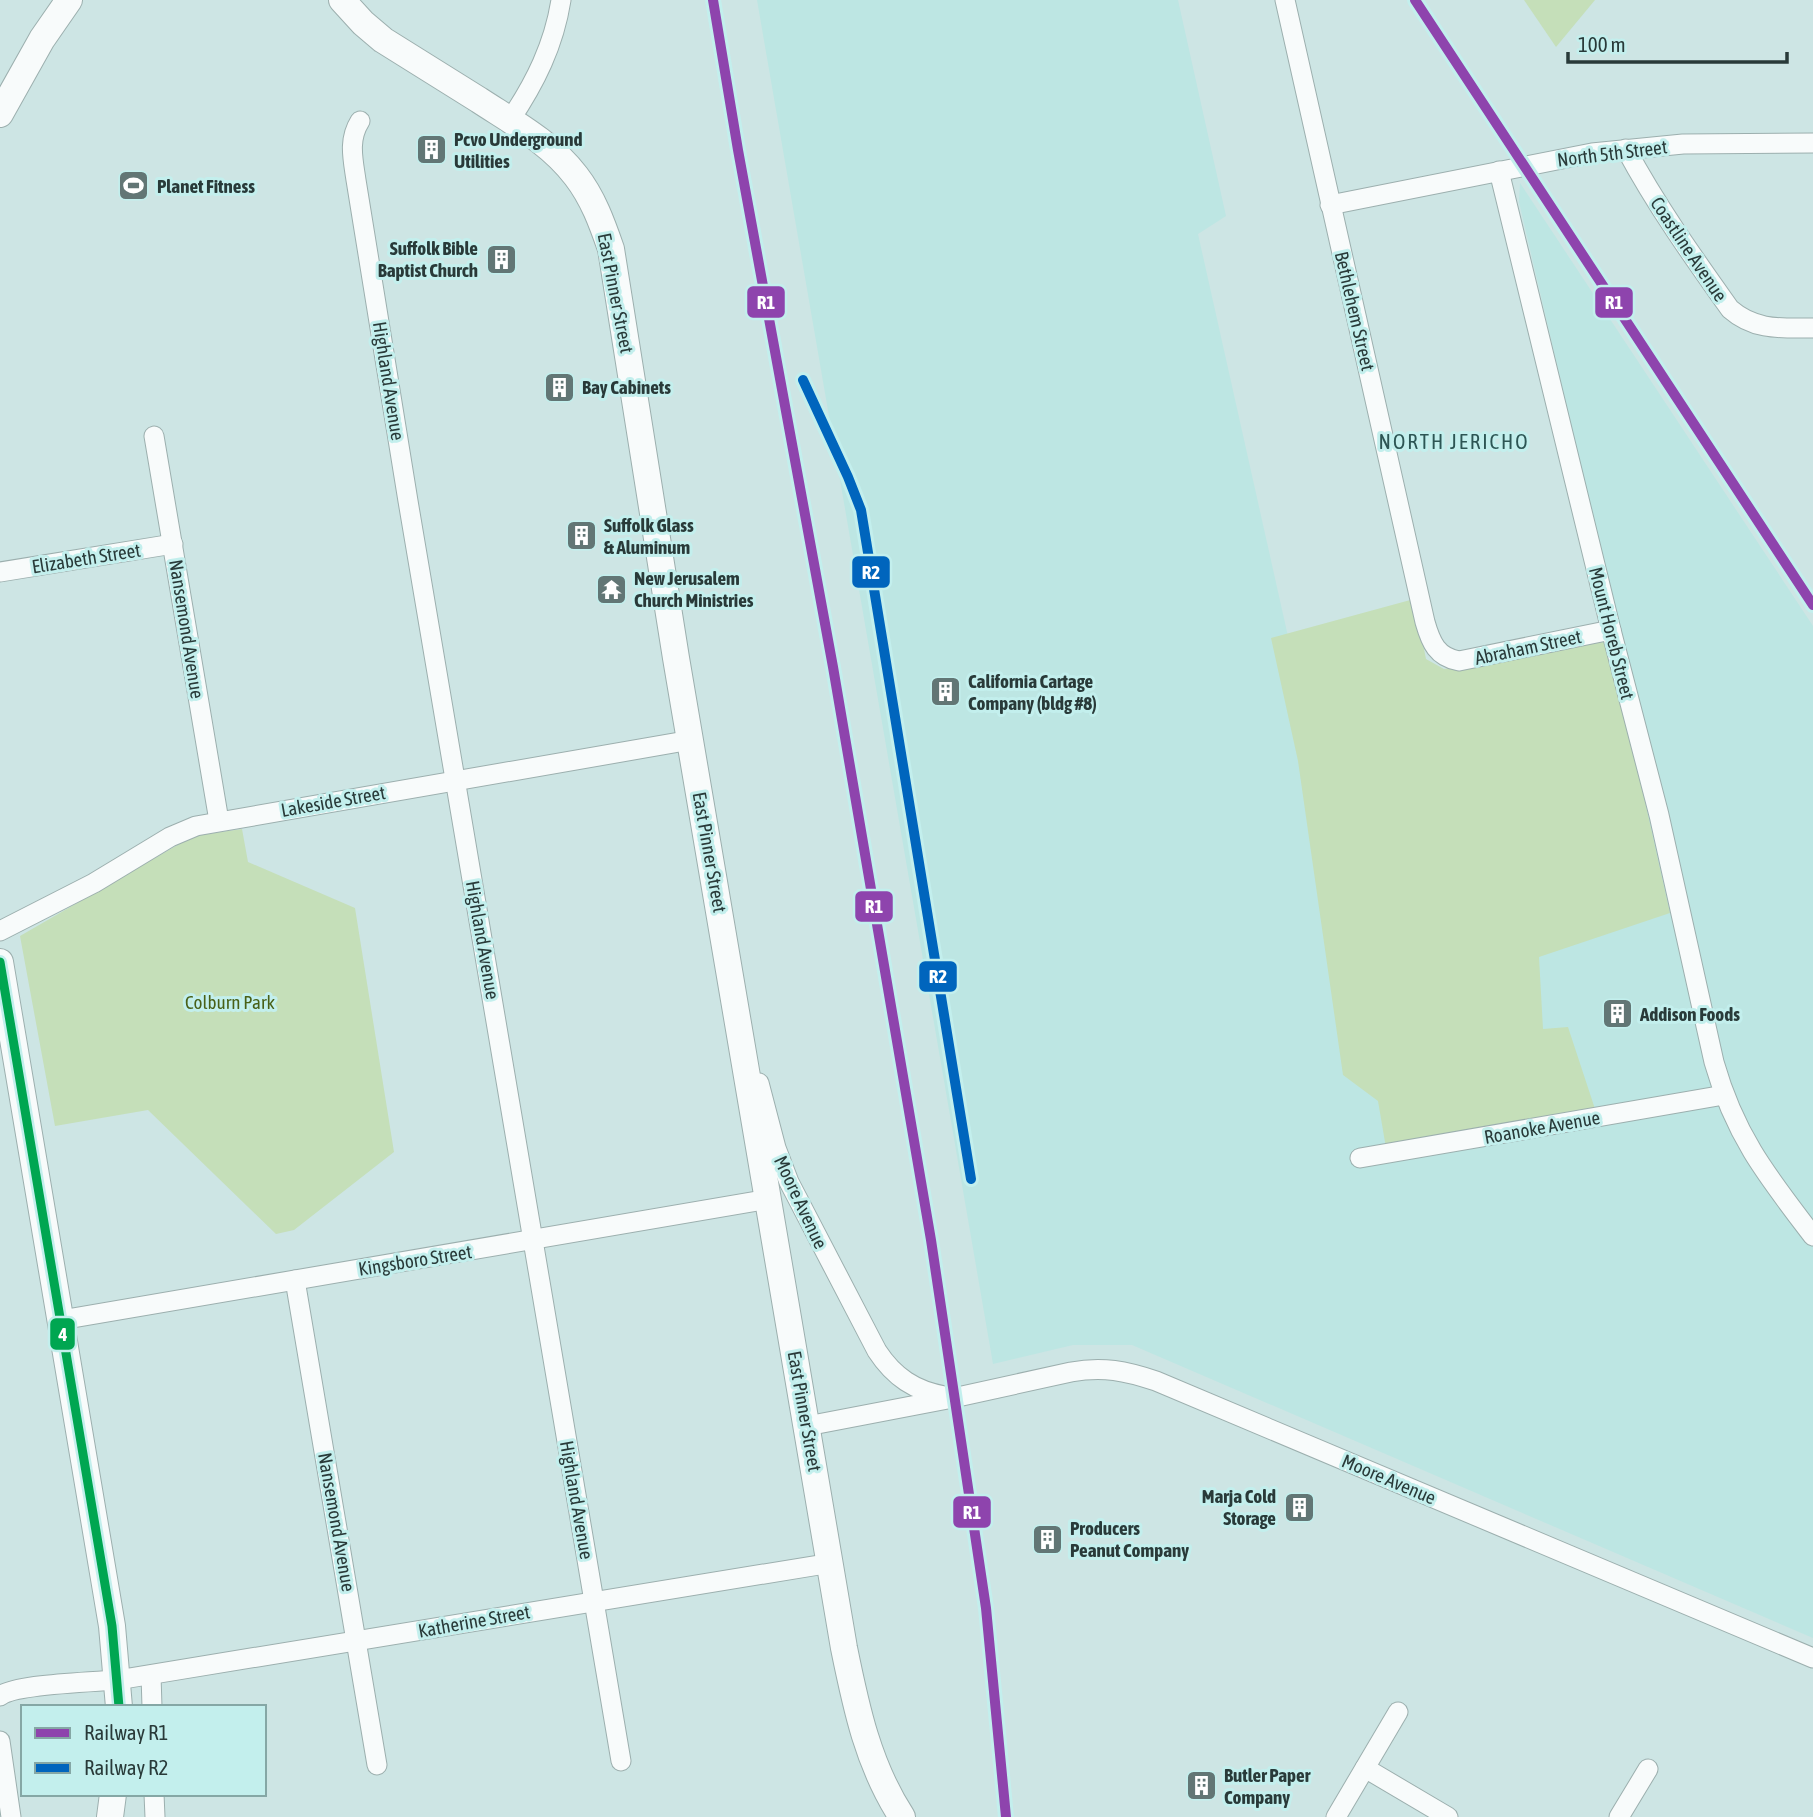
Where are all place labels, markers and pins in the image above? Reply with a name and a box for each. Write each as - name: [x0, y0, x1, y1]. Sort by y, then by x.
- place label: Pcvo Underground Utilities: [454, 128, 583, 172]
- building icon: Pcvo Underground Utilities: [414, 133, 448, 167]
- sports icon: Planet Fitness: [117, 169, 151, 203]
- place label: Planet Fitness: [157, 175, 255, 197]
- place label: Suffolk Bible Baptist Church: [378, 237, 478, 281]
- building icon: Suffolk Bible Baptist Church: [484, 242, 518, 276]
- building icon: Bay Cabinets: [542, 370, 576, 404]
- place label: Bay Cabinets: [582, 376, 671, 398]
- place label: Suffolk Glass & Aluminum: [604, 514, 694, 558]
- building icon: Suffolk Glass & Aluminum: [564, 519, 598, 553]
- place label: New Jerusalem Church Ministries: [634, 567, 754, 611]
- temple icon: New Jerusalem Church Ministries: [594, 572, 628, 606]
- place label: California Cartage Company (bldg #8): [968, 670, 1097, 714]
- building icon: California Cartage Company (bldg #8): [928, 675, 962, 709]
- building icon: Addison Foods: [1600, 997, 1634, 1031]
- place label: Addison Foods: [1639, 1003, 1740, 1025]
- place label: Marja Cold Storage: [1202, 1485, 1276, 1529]
- building icon: Marja Cold Storage: [1282, 1490, 1316, 1524]
- place label: Producers Peanut Company: [1070, 1517, 1189, 1561]
- building icon: Producers Peanut Company: [1030, 1522, 1064, 1556]
- place label: Butler Paper Company: [1224, 1764, 1311, 1808]
- building icon: Butler Paper Company: [1184, 1769, 1218, 1803]

